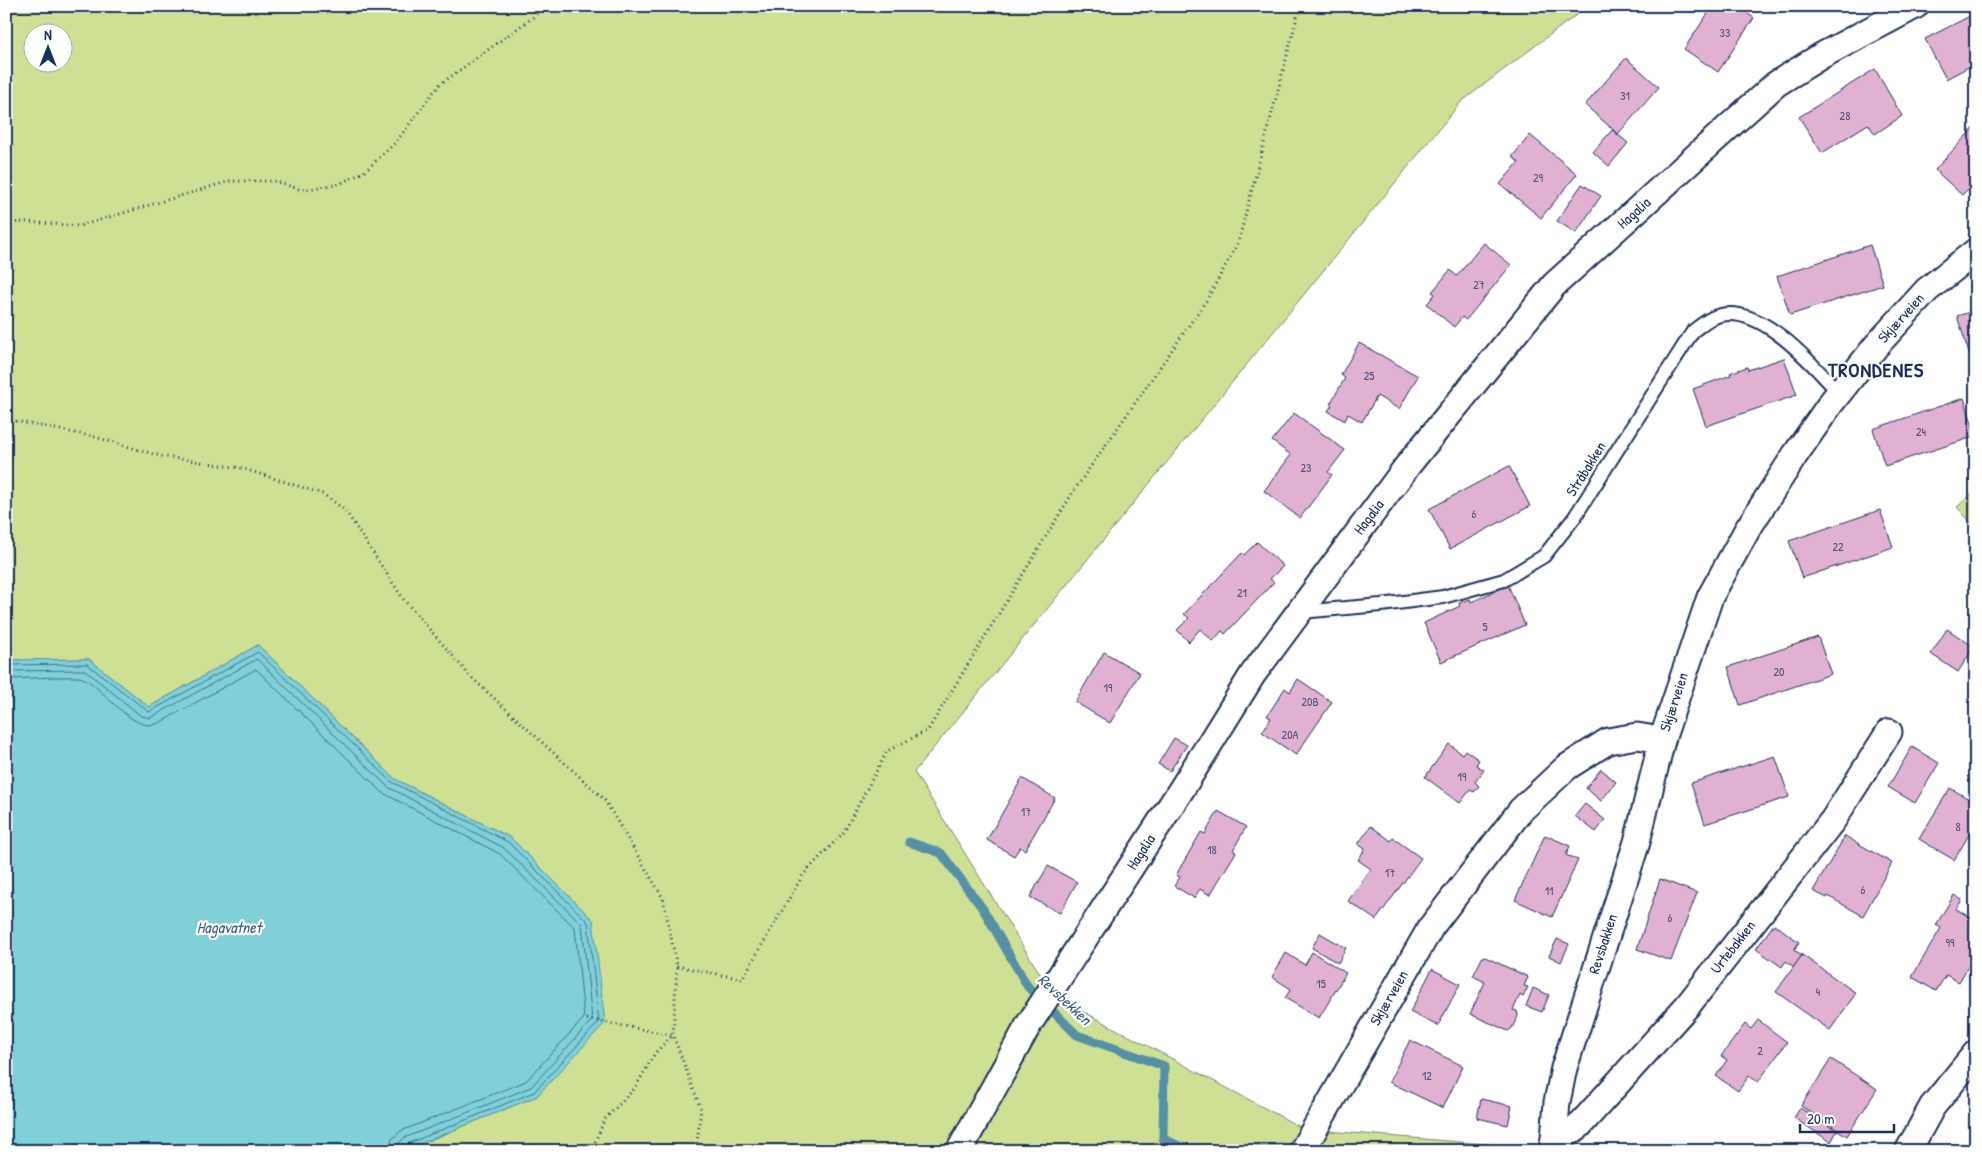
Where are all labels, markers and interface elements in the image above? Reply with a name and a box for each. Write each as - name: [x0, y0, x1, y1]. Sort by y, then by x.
- north arrow: [22, 22, 72, 72]
- house number: 33: [1720, 24, 1730, 41]
- text: N: [44, 25, 52, 44]
- house number: 31: [1620, 87, 1630, 104]
- house number: 28: [1840, 107, 1850, 124]
- house number: 29: [1533, 169, 1544, 186]
- street label: Hagalia: [1612, 192, 1655, 233]
- house number: 27: [1473, 276, 1485, 293]
- street label: Skjærveien: [1873, 288, 1929, 347]
- district label: TRONDENES: [1827, 356, 1924, 383]
- house number: 25: [1364, 367, 1374, 384]
- house number: 24: [1916, 423, 1927, 440]
- street label: Stråbakken: [1561, 437, 1611, 500]
- house number: 23: [1301, 459, 1312, 476]
- street label: Hagalia: [1349, 495, 1389, 538]
- house number: 6: [1472, 505, 1477, 522]
- house number: 22: [1832, 538, 1844, 555]
- house number: 21: [1237, 584, 1247, 601]
- house number: 5: [1482, 618, 1488, 635]
- house number: 20: [1774, 663, 1785, 680]
- street label: Skjærveien: [1654, 670, 1693, 734]
- house number: 19: [1104, 679, 1113, 696]
- house number: 20B: [1301, 693, 1319, 710]
- house number: 20A: [1282, 726, 1299, 743]
- house number: 19: [1458, 768, 1467, 785]
- house number: 17: [1021, 803, 1031, 820]
- house number: 8: [1955, 818, 1961, 835]
- street label: Hagalia: [1121, 830, 1160, 874]
- house number: 18: [1207, 841, 1217, 858]
- house number: 17: [1385, 864, 1395, 881]
- house number: 6: [1861, 881, 1866, 898]
- house number: 11: [1545, 882, 1553, 899]
- house number: 6: [1668, 909, 1673, 926]
- street label: Revsbakken: [1583, 911, 1622, 976]
- street label: Urtebakken: [1705, 915, 1760, 978]
- water label: Hagavatnet: [197, 916, 264, 938]
- house number: 99: [1946, 934, 1955, 951]
- street label: Skjærveien: [1364, 966, 1413, 1029]
- water label: Revsbekken: [1033, 968, 1098, 1031]
- house number: 15: [1316, 975, 1326, 992]
- house number: 4: [1816, 983, 1821, 1000]
- house number: 2: [1757, 1042, 1763, 1059]
- house number: 12: [1422, 1067, 1432, 1084]
- scale bar: [1800, 1102, 1893, 1134]
- text: 20 m: [1807, 1108, 1834, 1129]

